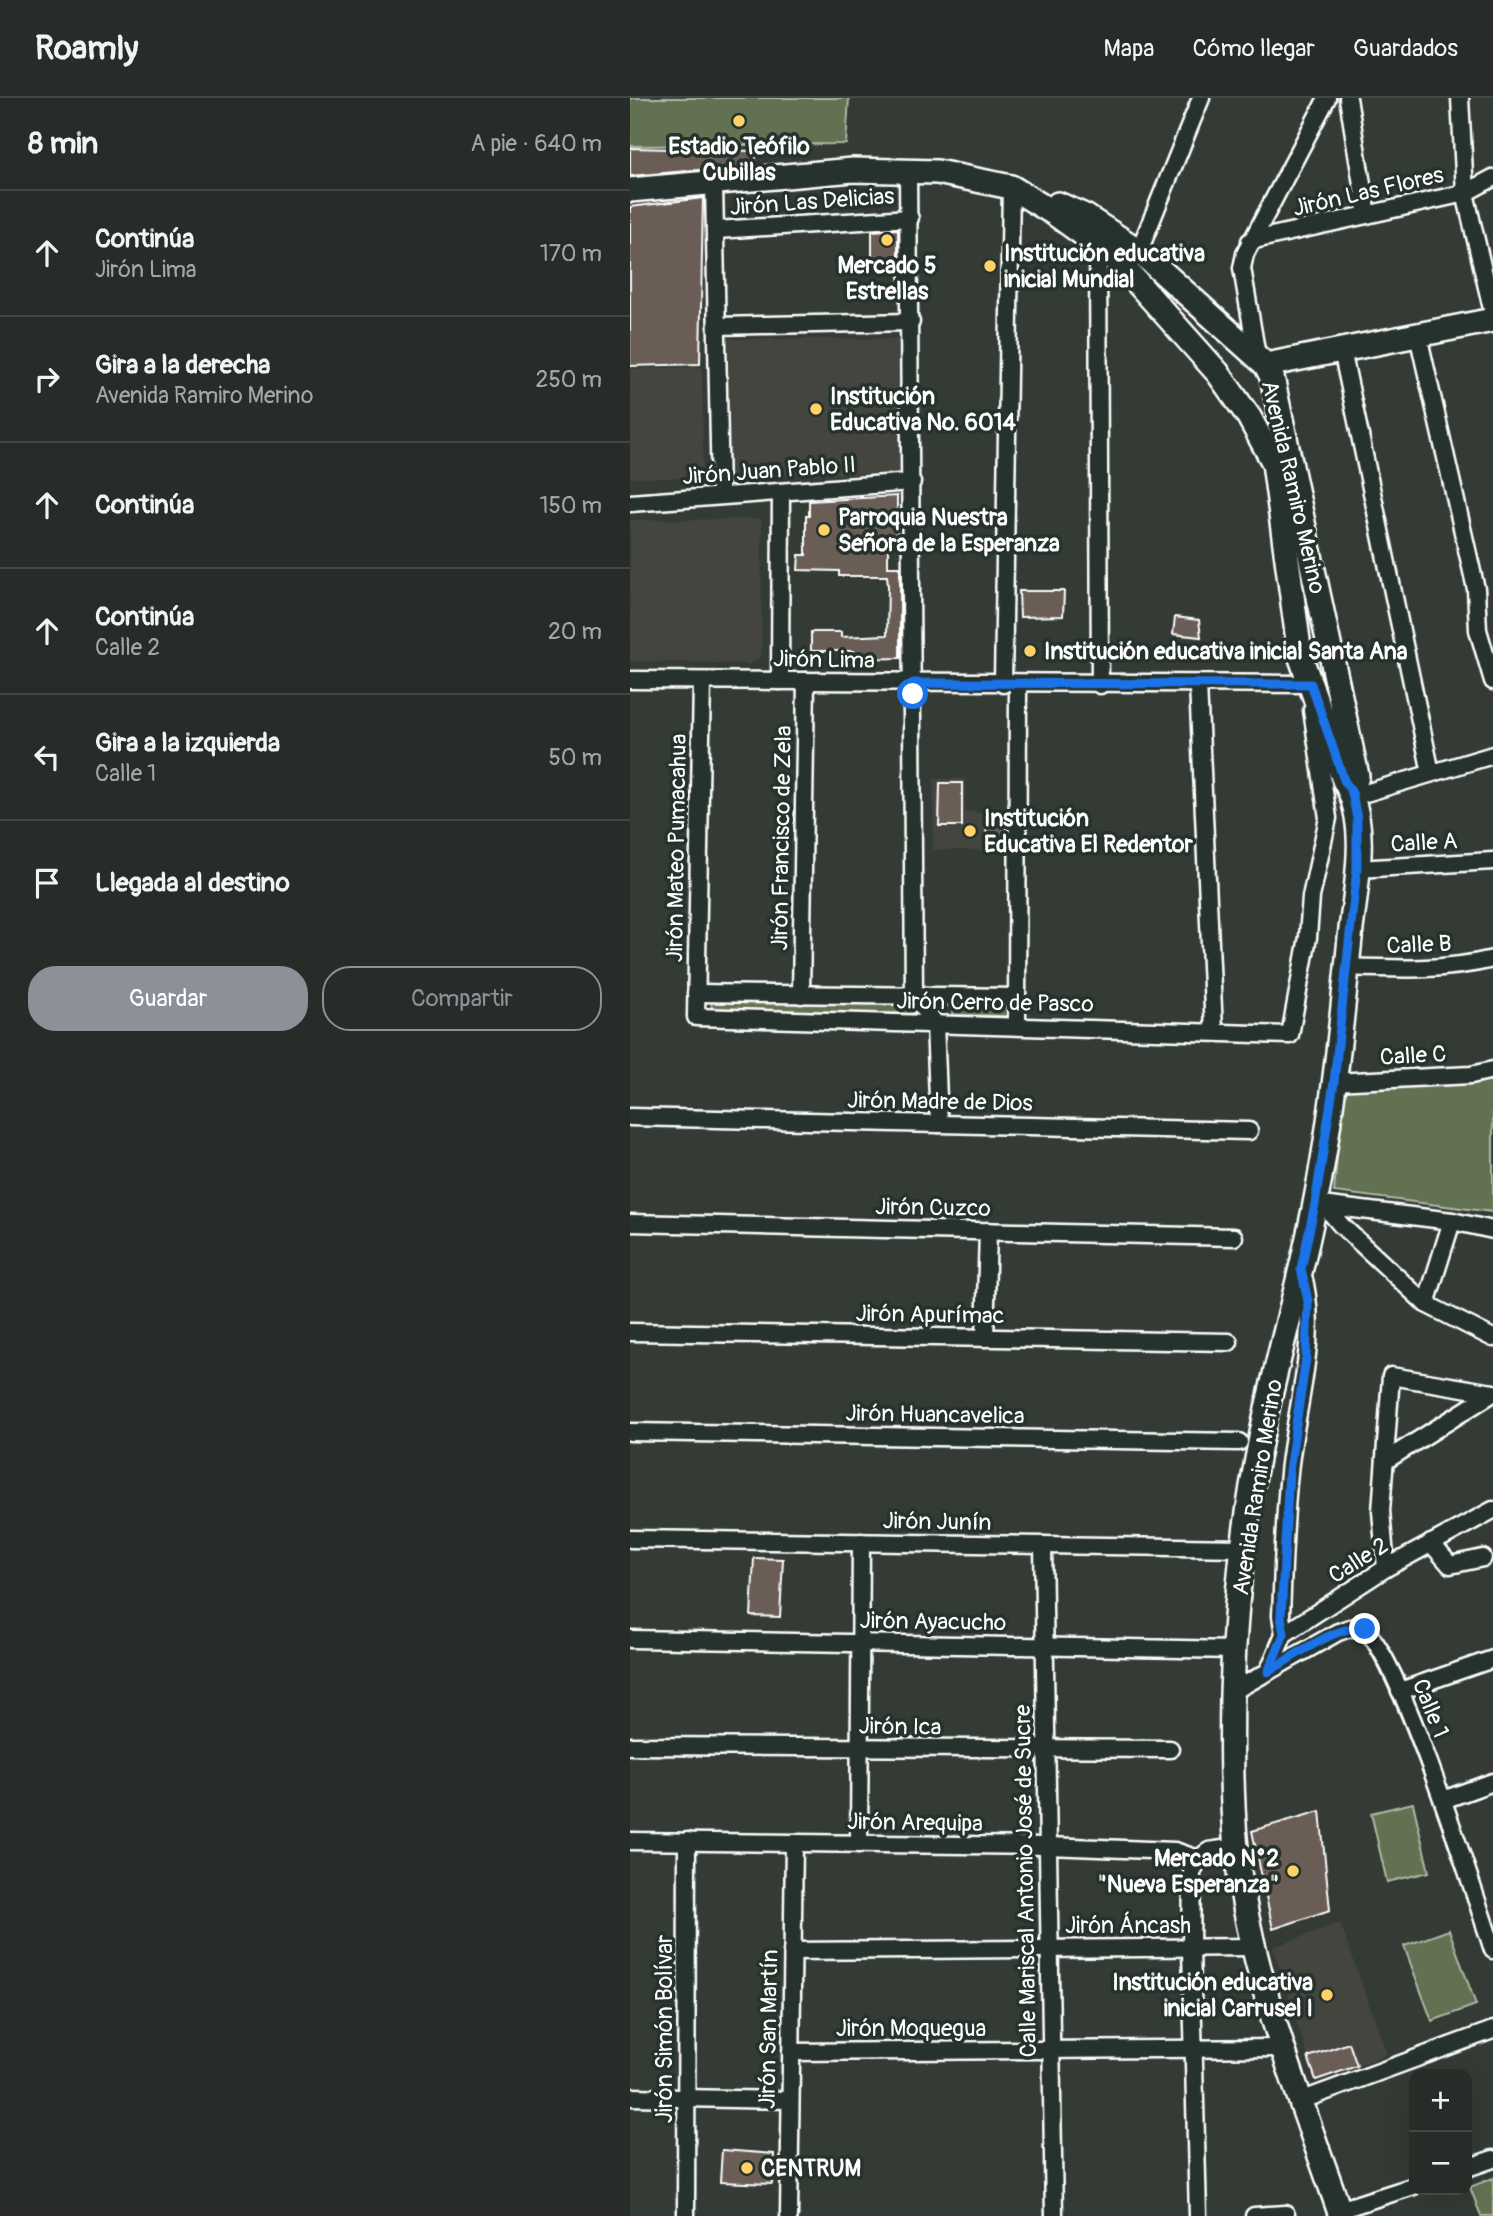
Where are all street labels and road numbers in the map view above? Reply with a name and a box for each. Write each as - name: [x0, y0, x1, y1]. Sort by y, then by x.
- street label: Jirón Las Flores: [1290, 160, 1446, 223]
- street label: Jirón Las Delicias: [729, 181, 895, 222]
- street label: Avenida Ramiro Merino: [1255, 378, 1332, 597]
- street label: Jirón Juan Pablo II: [681, 450, 857, 491]
- street label: Jirón Lima: [773, 644, 875, 675]
- street label: Jirón Francisco de Zela: [765, 725, 798, 951]
- street label: Jirón Mateo Pumacahua: [660, 733, 693, 963]
- street label: Calle A: [1390, 826, 1458, 859]
- street label: Calle B: [1386, 929, 1452, 960]
- street label: Jirón Cerro de Pasco: [896, 986, 1094, 1019]
- street label: Calle C: [1379, 1039, 1447, 1072]
- street label: Jirón Madre de Dios: [847, 1085, 1033, 1118]
- street label: Jirón Cuzco: [875, 1192, 991, 1223]
- street label: Jirón Apurímac: [855, 1299, 1005, 1330]
- street label: Avenida Ramiro Merino: [1226, 1377, 1289, 1597]
- street label: Jirón Huancavelica: [845, 1398, 1025, 1431]
- street label: Jirón Junín: [882, 1506, 992, 1537]
- street label: Calle 2: [1323, 1531, 1394, 1590]
- street label: Jirón Ayacucho: [859, 1606, 1006, 1637]
- street label: Calle 1: [1406, 1674, 1455, 1742]
- street label: Calle Mariscal Antonio José de Sucre: [1008, 1704, 1043, 2058]
- street label: Jirón Ica: [858, 1711, 942, 1742]
- street label: Jirón Arequipa: [847, 1807, 983, 1838]
- street label: Jirón Áncash: [1065, 1911, 1191, 1940]
- street label: Jirón Simón Bolívar: [650, 1935, 679, 2123]
- street label: Jirón San Martín: [753, 1949, 784, 2109]
- street label: Jirón Moquegua: [836, 2014, 986, 2043]

